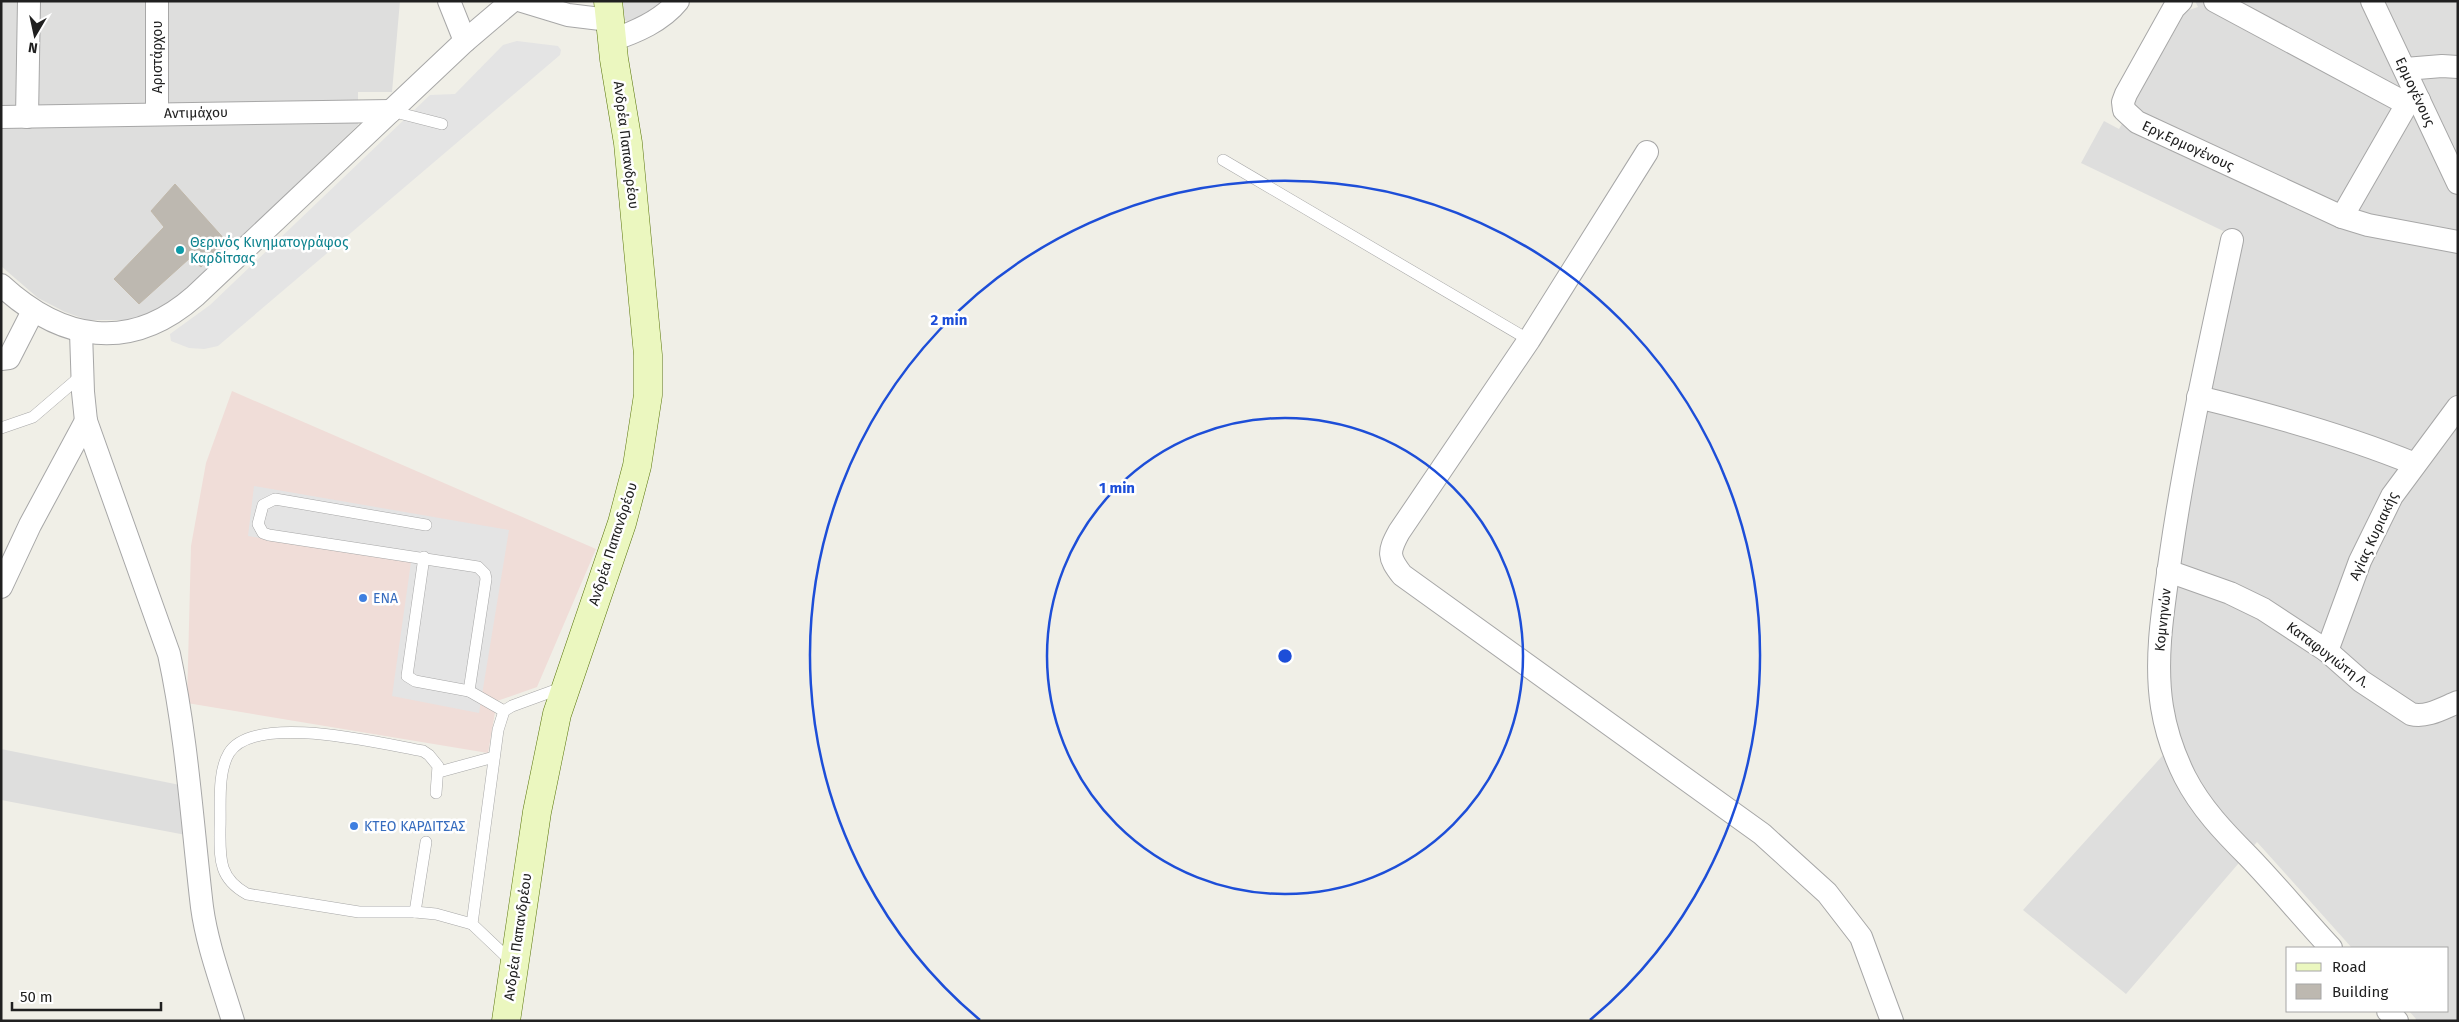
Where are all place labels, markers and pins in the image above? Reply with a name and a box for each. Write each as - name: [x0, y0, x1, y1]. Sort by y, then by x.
- place label: Θερινός Κινηματογράφος Καρδίτσας: [190, 234, 349, 267]
- marker: Θερινός Κινηματογράφος Καρδίτσας: [174, 244, 186, 256]
- place label: ΕΝΑ: [373, 590, 398, 607]
- marker: ΕΝΑ: [357, 592, 369, 604]
- centre of rings: [1276, 647, 1294, 665]
- place label: ΚΤΕΟ ΚΑΡΔΙΤΣΑΣ: [364, 818, 465, 835]
- marker: ΚΤΕΟ ΚΑΡΔΙΤΣΑΣ: [348, 820, 360, 832]

